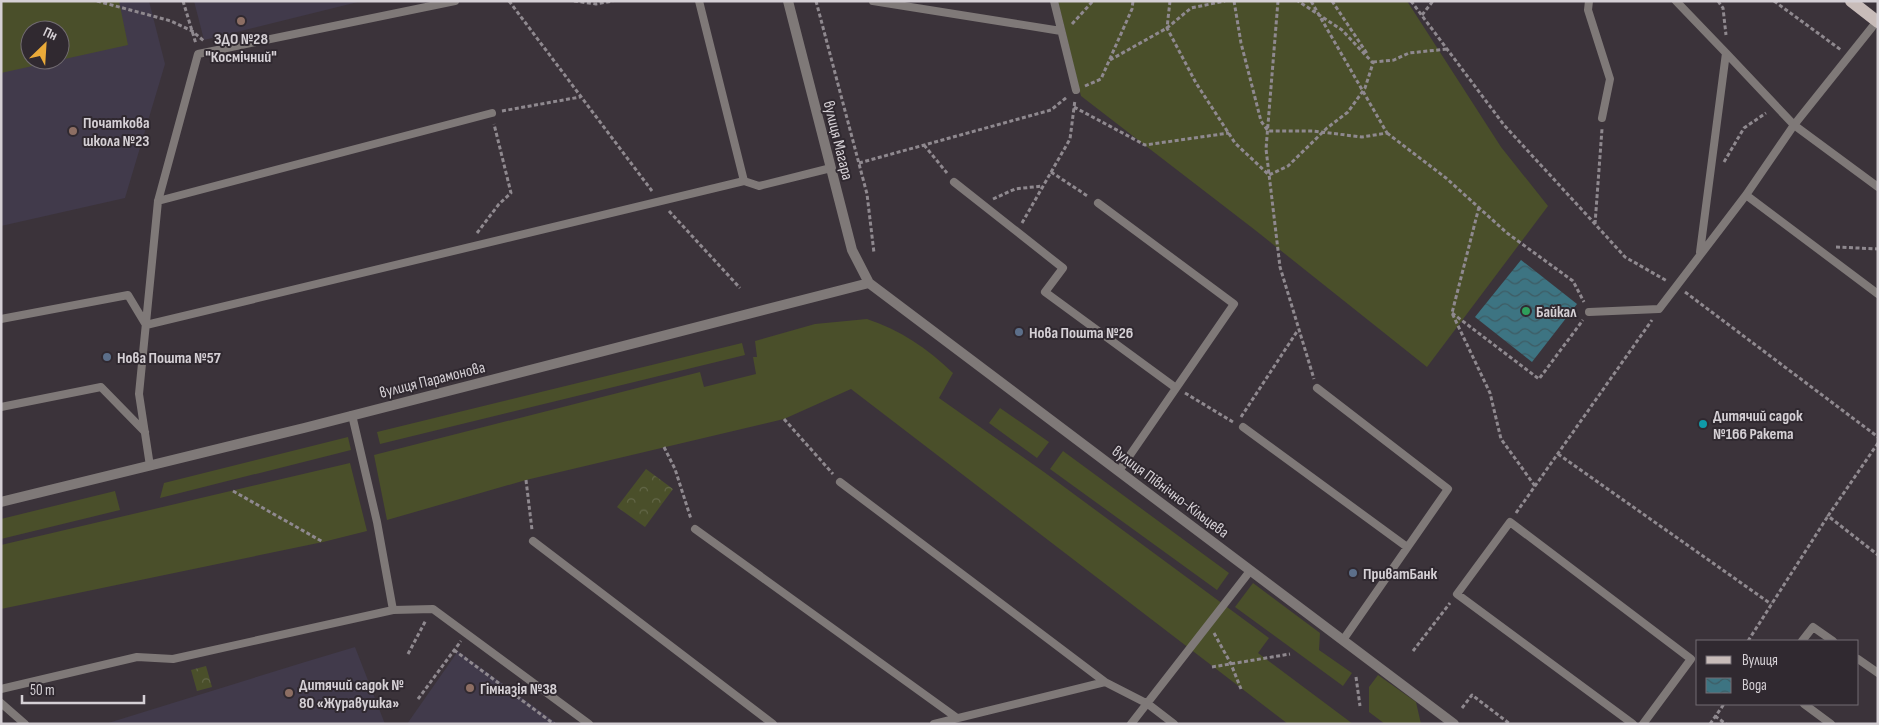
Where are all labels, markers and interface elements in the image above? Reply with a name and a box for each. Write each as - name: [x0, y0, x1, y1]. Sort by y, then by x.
- marker: ЗДО №28 "Космічний": [235, 15, 247, 27]
- north arrow: [20, 20, 70, 70]
- text: Пн: [41, 23, 60, 44]
- place label: ЗДО №28 "Космічний": [205, 30, 277, 67]
- street label: вулиця Магара: [819, 99, 857, 182]
- place label: Початкова школа №23: [83, 114, 149, 151]
- marker: Початкова школа №23: [67, 125, 79, 137]
- place label: Байкал: [1536, 303, 1577, 322]
- marker: Байкал: [1520, 305, 1532, 317]
- place label: Нова Пошта №26: [1029, 324, 1133, 343]
- marker: Нова Пошта №26: [1013, 326, 1025, 338]
- place label: Нова Пошта №57: [117, 349, 221, 368]
- marker: Нова Пошта №57: [101, 351, 113, 363]
- street label: вулиця Парамонова: [378, 358, 487, 403]
- place label: Дитячий садок №166 Ракета: [1713, 407, 1803, 444]
- marker: Дитячий садок №166 Ракета: [1697, 418, 1709, 430]
- street label: вулиця Північно-Кільцева: [1108, 442, 1232, 542]
- place label: ПриватБанк: [1363, 565, 1438, 584]
- marker: ПриватБанк: [1347, 567, 1359, 579]
- legend: [1696, 640, 1859, 705]
- text: Вулиця: [1742, 651, 1778, 670]
- scale bar: [22, 672, 145, 704]
- place label: Дитячий садок № 80 «Журавушка»: [299, 676, 404, 713]
- text: Вода: [1742, 676, 1767, 695]
- place label: Гімназія №38: [480, 680, 558, 699]
- text: 50 m: [30, 681, 55, 700]
- marker: Гімназія №38: [464, 682, 476, 694]
- marker: Дитячий садок № 80 «Журавушка»: [283, 687, 295, 699]

